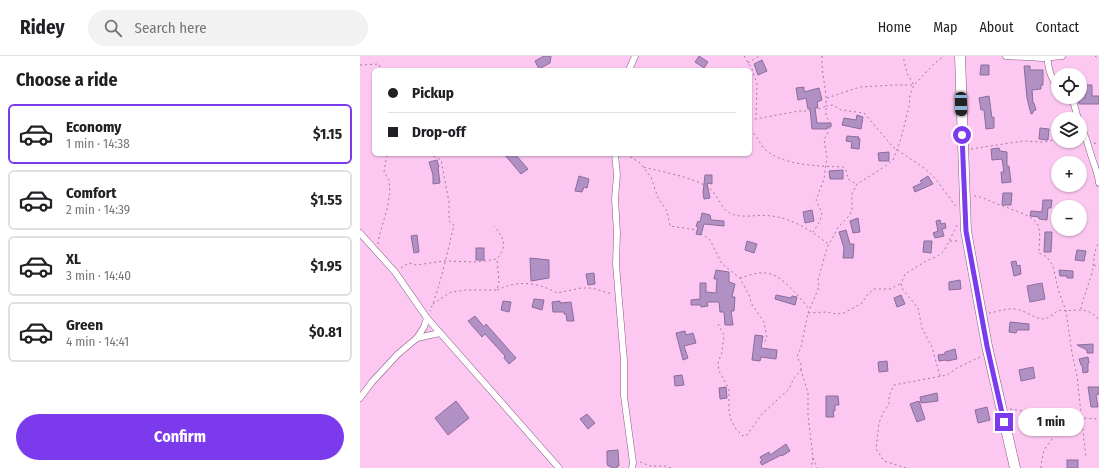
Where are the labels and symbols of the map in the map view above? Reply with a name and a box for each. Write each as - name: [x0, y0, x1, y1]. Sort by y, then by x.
- car: [955, 92, 967, 116]
- route start: [953, 126, 971, 144]
- callout: 1 min: [1018, 408, 1084, 436]
- route end: [995, 413, 1013, 431]

